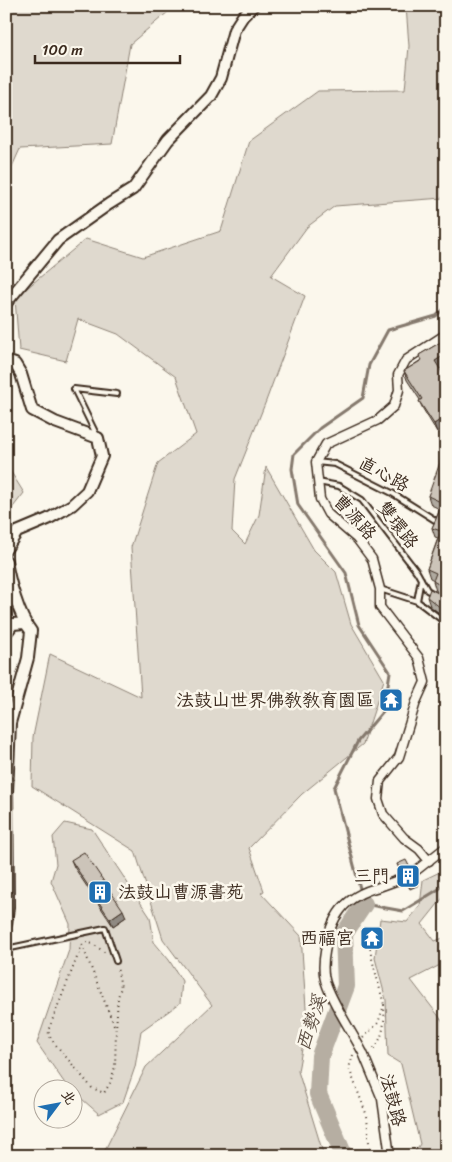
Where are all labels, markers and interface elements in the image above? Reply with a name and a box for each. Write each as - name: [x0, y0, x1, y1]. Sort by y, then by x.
- scale bar: [35, 32, 180, 64]
- text: 100 m: [42, 37, 83, 63]
- street label: 直心路: [353, 447, 415, 501]
- street label: 曹源路: [325, 486, 385, 548]
- street label: 雙環路: [369, 494, 427, 556]
- place label: 法鼓山世界佛教教育園區: [176, 684, 374, 716]
- temple icon: 法鼓山世界佛教教育園區: [378, 687, 404, 713]
- place label: 三門: [354, 860, 390, 892]
- building icon: 三門: [395, 863, 421, 889]
- place label: 法鼓山曹源書苑: [118, 876, 244, 908]
- building icon: 法鼓山曹源書苑: [87, 879, 113, 905]
- place label: 西福宮: [300, 922, 354, 954]
- temple icon: 西福宮: [359, 925, 385, 951]
- water label: 西勢溪: [286, 990, 336, 1055]
- street label: 法鼓路: [371, 1070, 415, 1130]
- north arrow: [32, 1080, 82, 1130]
- text: 北: [54, 1085, 83, 1110]

